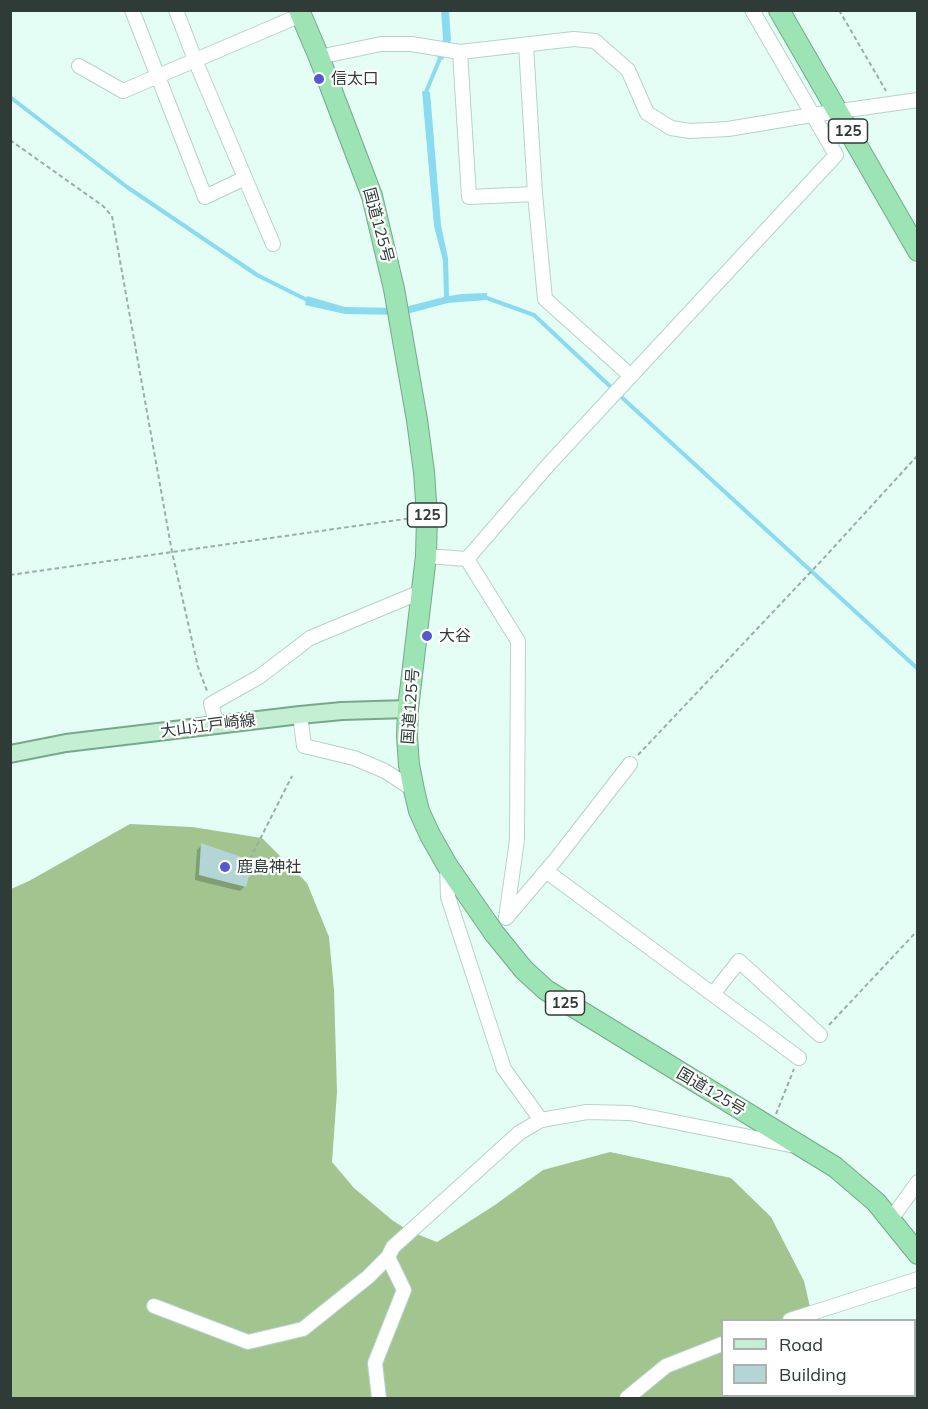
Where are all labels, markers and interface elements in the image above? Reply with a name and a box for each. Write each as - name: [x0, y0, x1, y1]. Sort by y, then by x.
- place label: 信太口: [331, 69, 379, 89]
- marker: 信太口: [312, 72, 326, 86]
- road number: 125: [828, 119, 868, 143]
- street label: 国道125号: [359, 185, 397, 265]
- road number: 125: [408, 503, 446, 527]
- place label: 大谷: [439, 626, 471, 646]
- marker: 大谷: [420, 629, 434, 643]
- street label: 国道125号: [399, 667, 423, 745]
- street label: 大山江戸崎線: [159, 711, 257, 741]
- place label: 鹿島神社: [237, 857, 301, 877]
- marker: 鹿島神社: [218, 860, 232, 874]
- road number: 125: [546, 991, 584, 1015]
- street label: 国道125号: [673, 1064, 749, 1120]
- legend: [721, 1319, 916, 1397]
- text: Road: [779, 1333, 823, 1356]
- text: Building: [779, 1363, 847, 1386]

